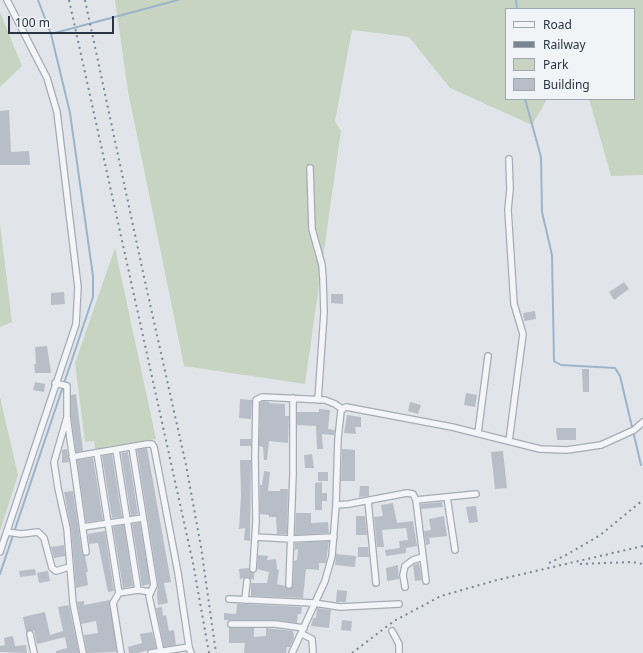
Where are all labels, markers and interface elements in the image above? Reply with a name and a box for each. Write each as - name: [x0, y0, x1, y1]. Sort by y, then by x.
- scale bar: [10, 8, 116, 34]
- legend: [505, 8, 635, 100]
- text: 100 m: [15, 14, 50, 31]
- text: Road: [543, 16, 572, 33]
- text: Railway: [543, 36, 586, 53]
- text: Park: [543, 56, 568, 73]
- text: Building: [543, 76, 590, 93]

